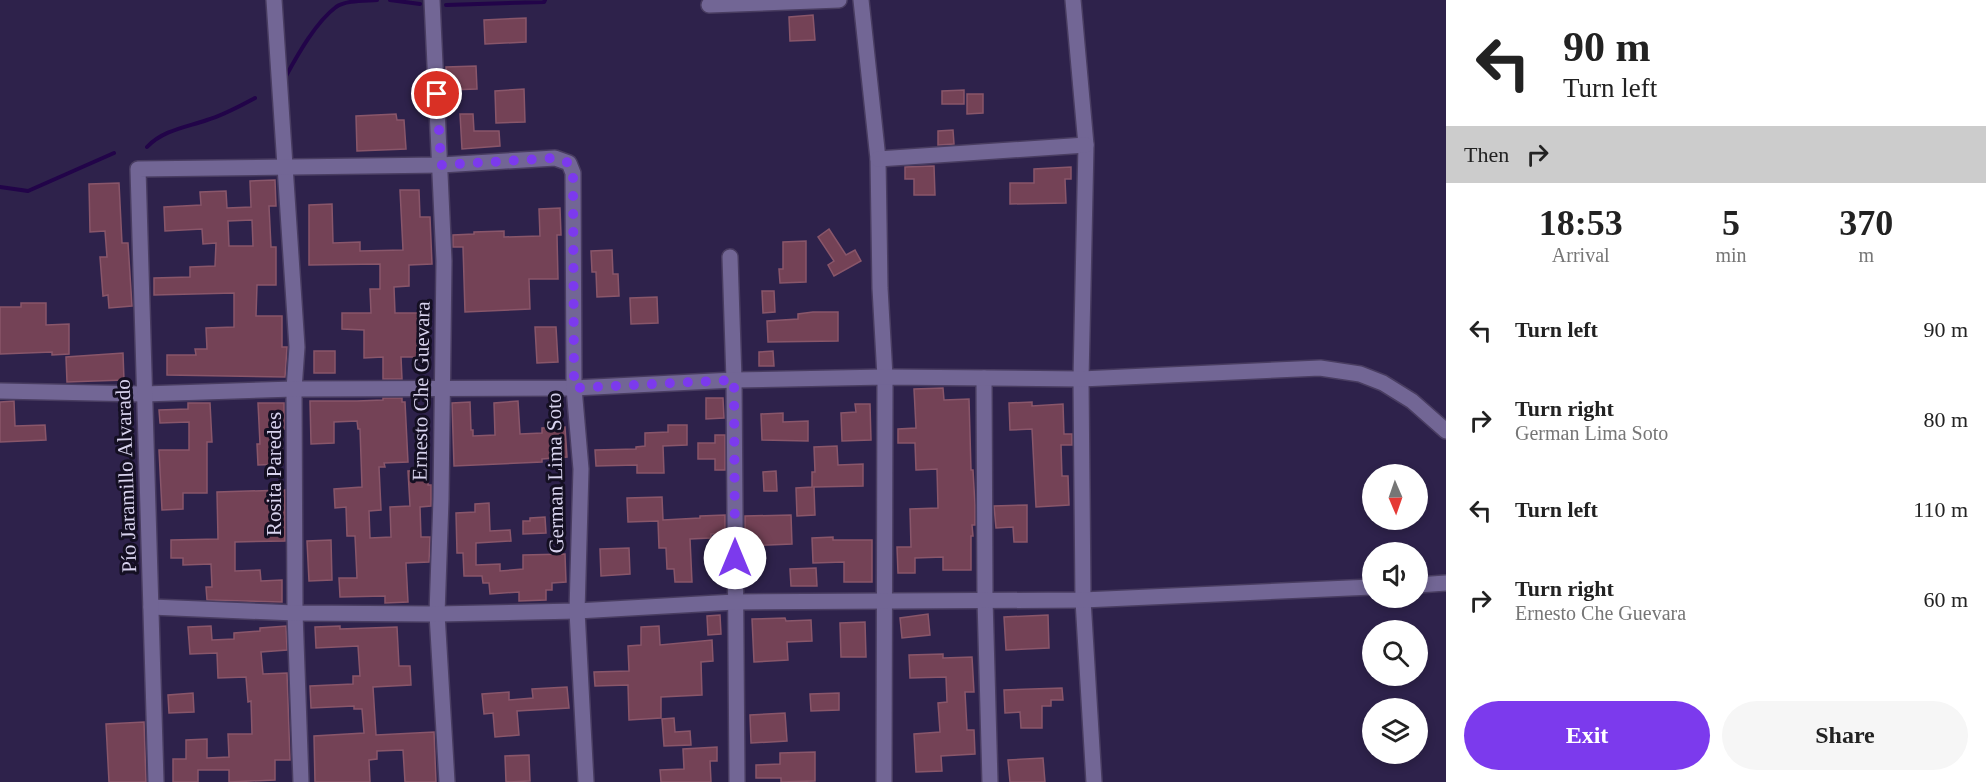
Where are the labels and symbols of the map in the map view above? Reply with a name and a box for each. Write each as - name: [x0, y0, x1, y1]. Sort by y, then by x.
- pin: [411, 68, 462, 119]
- street label: Ernesto Che Guevara: [407, 300, 435, 481]
- street label: Pío Jaramillo Alvarado: [111, 379, 141, 573]
- street label: German Lima Soto: [542, 392, 568, 554]
- street label: Rosita Paredes: [262, 412, 286, 536]
- north arrow: [1362, 464, 1428, 530]
- position arrow: [703, 526, 767, 590]

